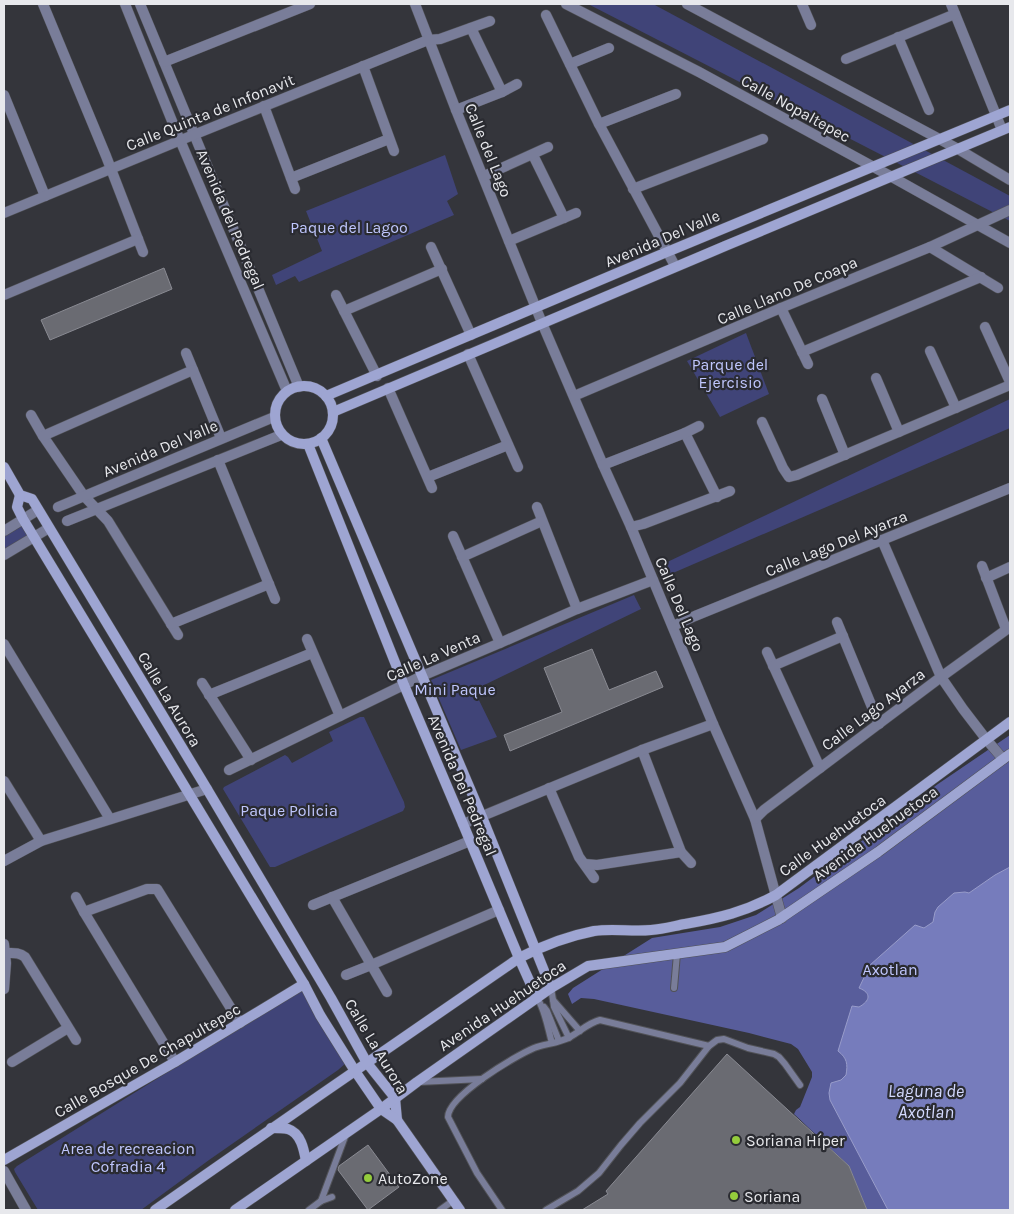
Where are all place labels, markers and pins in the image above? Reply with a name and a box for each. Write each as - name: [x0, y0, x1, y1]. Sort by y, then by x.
- place label: Soriana Híper: [746, 1131, 845, 1150]
- marker: Soriana Híper: [730, 1134, 742, 1146]
- place label: AutoZone: [378, 1169, 448, 1188]
- marker: AutoZone: [362, 1172, 374, 1184]
- place label: Soriana: [744, 1187, 800, 1206]
- marker: Soriana: [728, 1190, 740, 1202]

